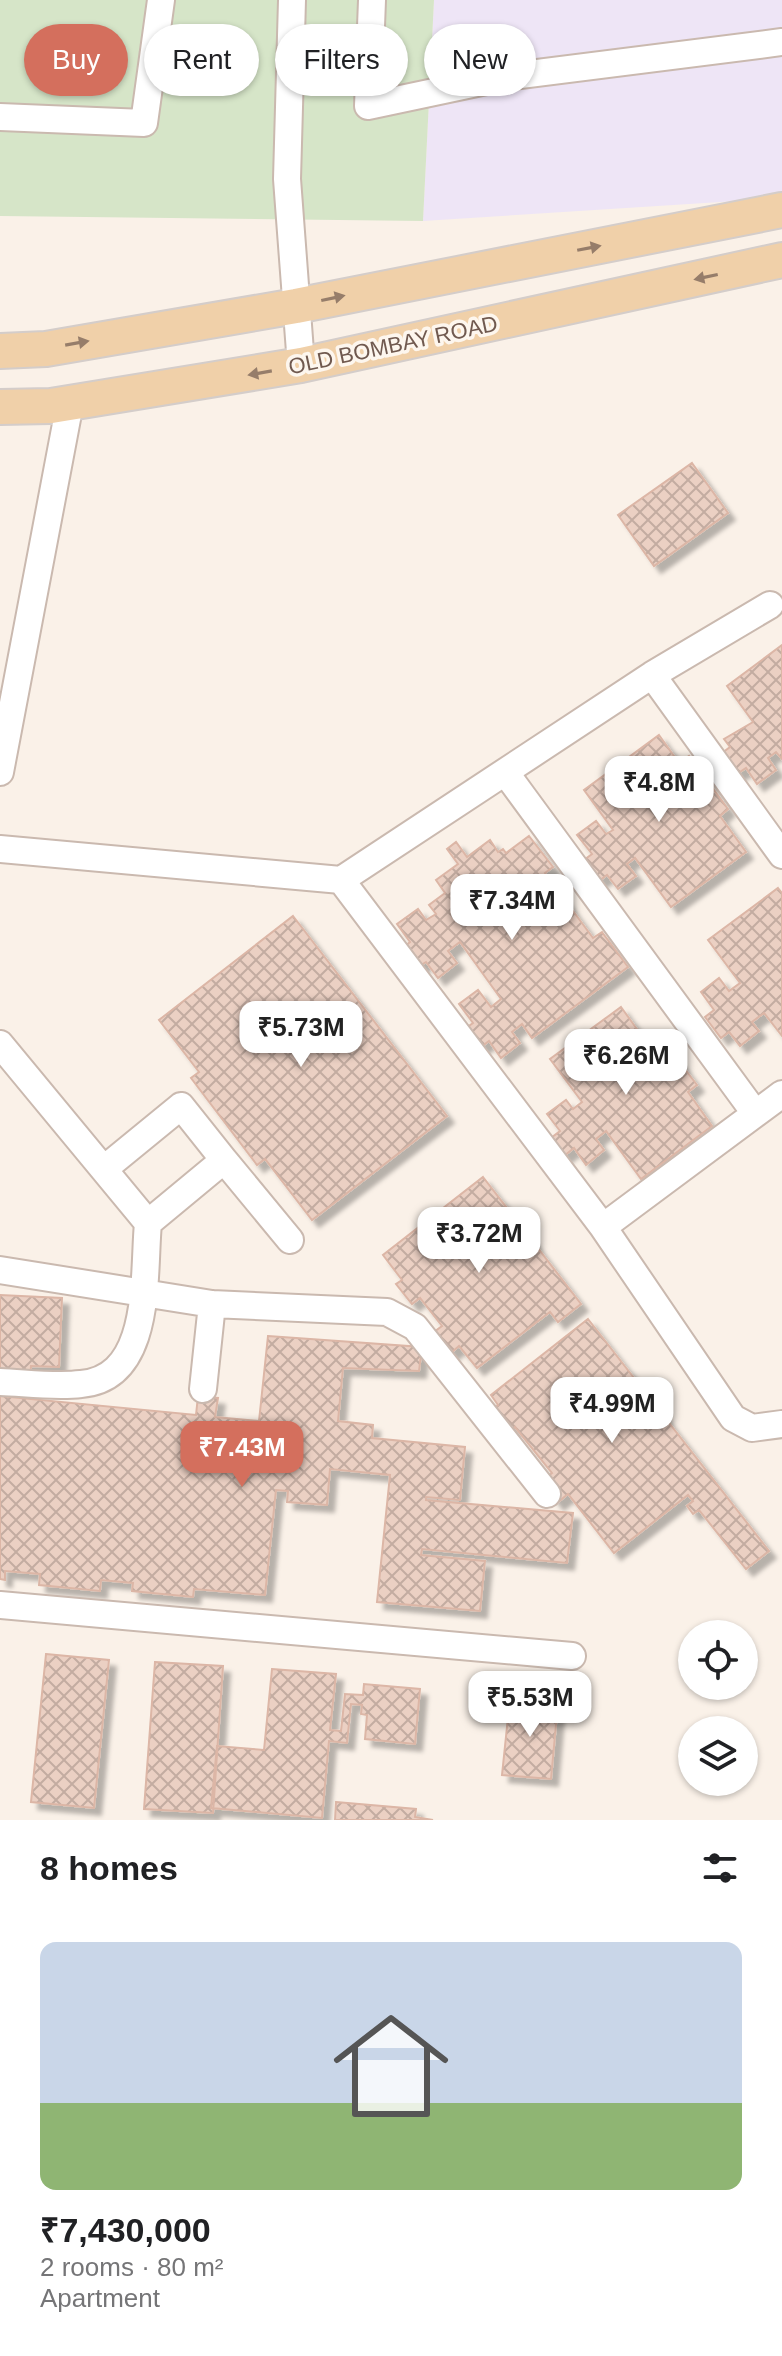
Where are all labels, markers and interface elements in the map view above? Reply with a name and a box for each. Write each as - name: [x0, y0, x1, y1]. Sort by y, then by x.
- chip: Buy: [24, 24, 128, 96]
- chip: Rent: [144, 24, 259, 96]
- chip: Filters: [275, 24, 408, 96]
- chip: New: [424, 24, 536, 96]
- one-way arrow: [576, 242, 601, 254]
- one-way arrow: [693, 271, 718, 284]
- one-way arrow: [321, 291, 346, 304]
- street label: OLD BOMBAY ROAD: [286, 311, 500, 379]
- one-way arrow: [65, 337, 90, 349]
- one-way arrow: [247, 367, 272, 379]
- pin: ₹4.8M: [603, 756, 715, 824]
- text: ₹4.8M: [623, 767, 695, 797]
- pin: ₹7.34M: [447, 874, 577, 942]
- text: ₹7.34M: [468, 885, 556, 915]
- pin: ₹5.73M: [236, 1001, 366, 1069]
- text: ₹5.73M: [257, 1012, 345, 1042]
- pin: ₹6.26M: [561, 1029, 691, 1097]
- text: ₹6.26M: [582, 1040, 670, 1070]
- pin: ₹3.72M: [414, 1207, 544, 1275]
- text: ₹3.72M: [435, 1218, 523, 1248]
- pin: ₹4.99M: [547, 1377, 677, 1445]
- text: ₹4.99M: [568, 1388, 656, 1418]
- pin: ₹7.43M: [177, 1421, 307, 1489]
- text: ₹7.43M: [198, 1432, 286, 1462]
- map controls: [678, 1620, 758, 1796]
- button: locate: [678, 1620, 758, 1700]
- pin: ₹5.53M: [465, 1671, 595, 1739]
- text: ₹5.53M: [486, 1682, 574, 1712]
- button: layers: [678, 1716, 758, 1796]
- icon: filters: [698, 1846, 742, 1890]
- text: 8 homes: [40, 1849, 178, 1887]
- icon: home: [319, 1994, 463, 2138]
- text: ₹7,430,000: [40, 2211, 211, 2249]
- text: 2 rooms · 80 m²: [40, 2252, 224, 2282]
- text: Apartment: [40, 2283, 160, 2313]

